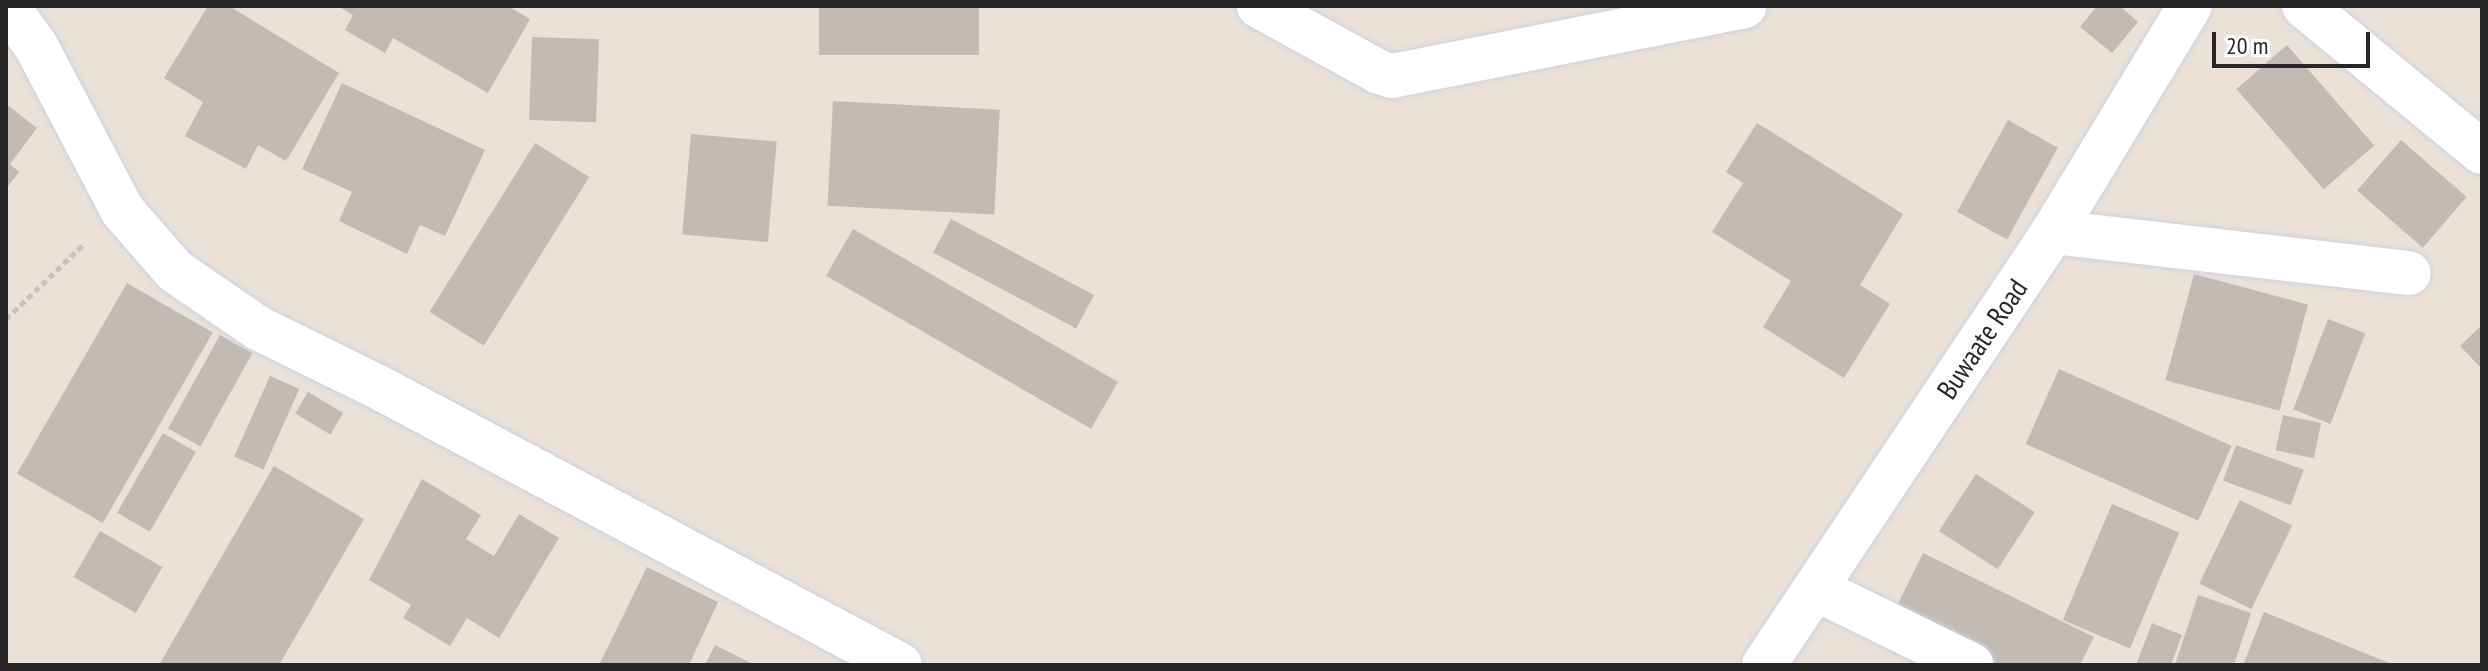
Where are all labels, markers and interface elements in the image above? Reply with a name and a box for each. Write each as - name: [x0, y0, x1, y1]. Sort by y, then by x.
- scale bar: [2216, 16, 2374, 66]
- text: 20 m: [2226, 30, 2268, 61]
- street label: Buwaate Road: [1930, 273, 2034, 405]

